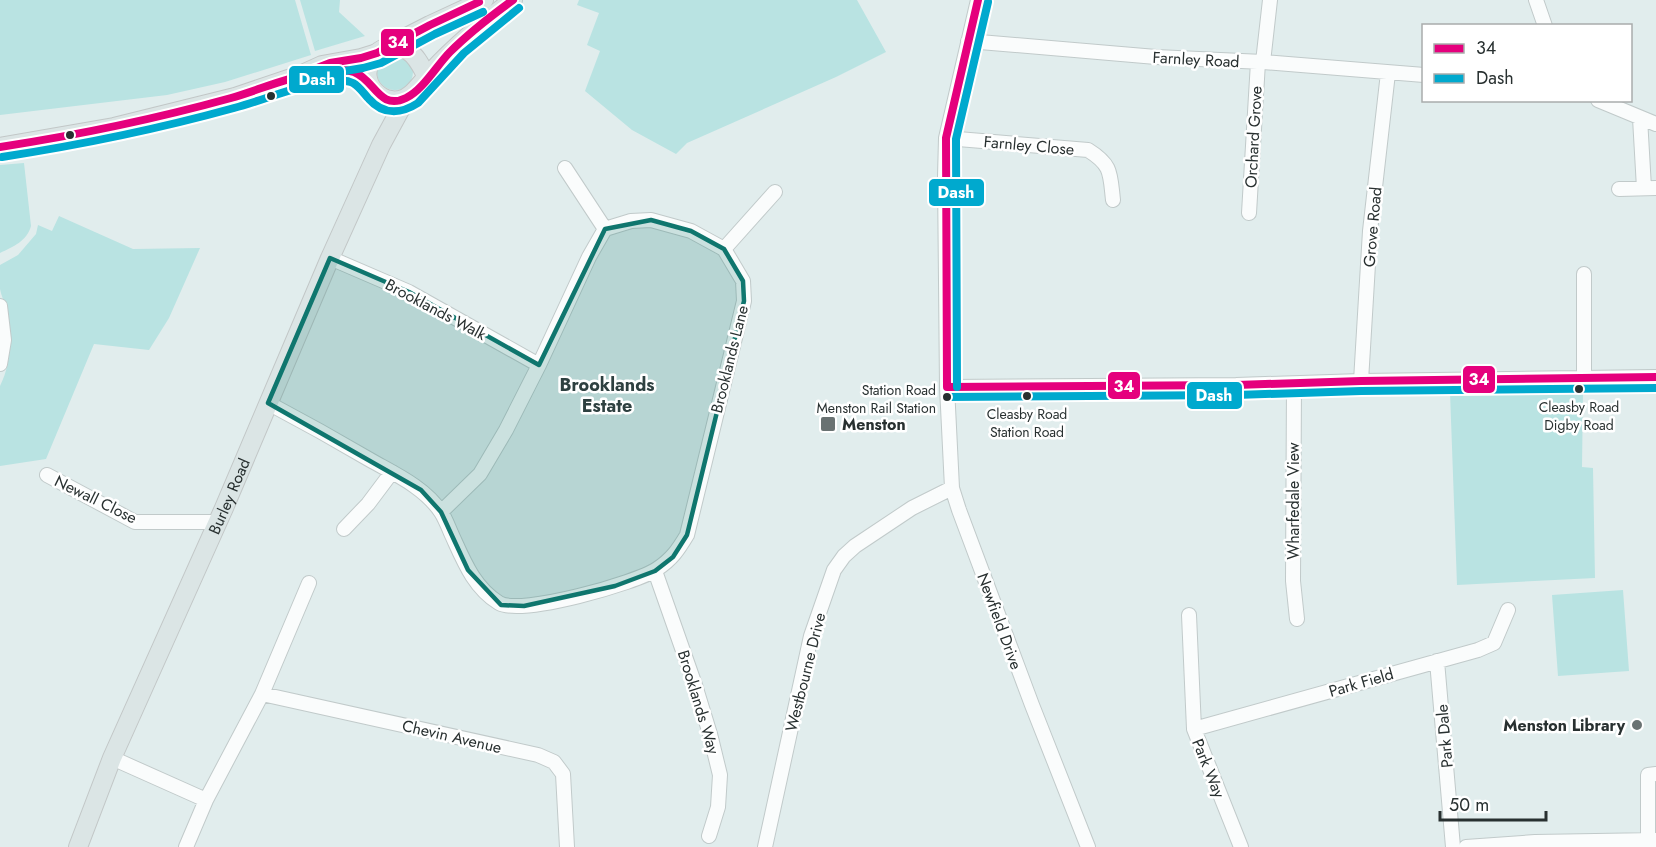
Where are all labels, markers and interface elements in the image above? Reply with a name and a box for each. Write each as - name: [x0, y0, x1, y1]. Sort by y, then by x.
- legend: [1422, 24, 1632, 102]
- line badge: 34: [380, 28, 415, 57]
- text: 34: [387, 31, 409, 54]
- text: 34: [1476, 35, 1496, 61]
- street label: Farnley Road: [1152, 46, 1240, 73]
- line badge: Dash: [288, 65, 345, 94]
- text: Dash: [1476, 65, 1514, 91]
- text: Dash: [299, 68, 335, 91]
- street label: Orchard Grove: [1239, 85, 1268, 189]
- unlabelled marker: [265, 90, 277, 102]
- unlabelled marker: [64, 129, 76, 141]
- street label: Farnley Close: [983, 130, 1075, 161]
- line badge: Dash: [928, 178, 985, 207]
- text: Dash: [938, 181, 974, 204]
- street label: Grove Road: [1358, 186, 1387, 268]
- street label: Brooklands Walk: [381, 273, 491, 346]
- street label: Brooklands Lane: [705, 303, 754, 415]
- line badge: 34: [1462, 365, 1496, 394]
- text: 34: [1468, 368, 1490, 391]
- line badge: 34: [1107, 371, 1141, 400]
- district label: Brooklands Estate: [560, 372, 654, 419]
- text: 34: [1113, 375, 1135, 398]
- place label: Station Road Menston Rail Station: [817, 380, 936, 418]
- line badge: Dash: [1186, 381, 1243, 410]
- marker: Cleasby Road Digby Road: [1573, 383, 1585, 395]
- text: Dash: [1196, 384, 1232, 407]
- marker: Cleasby Road Station Road: [1021, 390, 1033, 402]
- marker: Station Road Menston Rail Station: [941, 391, 953, 403]
- place label: Cleasby Road Digby Road: [1539, 397, 1619, 435]
- place label: Cleasby Road Station Road: [987, 404, 1067, 442]
- place label: Menston: [842, 413, 906, 436]
- marker: Menston: [819, 415, 837, 433]
- street label: Wharfedale View: [1282, 442, 1305, 560]
- street label: Burley Road: [203, 455, 256, 538]
- street label: Newall Close: [51, 470, 141, 529]
- street label: Newfield Drive: [971, 570, 1028, 673]
- street label: Westbourne Drive: [780, 610, 831, 734]
- street label: Brooklands Way: [672, 647, 726, 758]
- street label: Park Field: [1326, 662, 1396, 703]
- street label: Park Dale: [1430, 703, 1459, 769]
- street label: Chevin Avenue: [400, 714, 504, 759]
- place label: Menston Library: [1503, 714, 1626, 737]
- marker: Menston Library: [1630, 718, 1644, 732]
- street label: Park Way: [1186, 735, 1231, 802]
- scale bar: [1440, 784, 1546, 822]
- text: 50 m: [1449, 792, 1489, 818]

